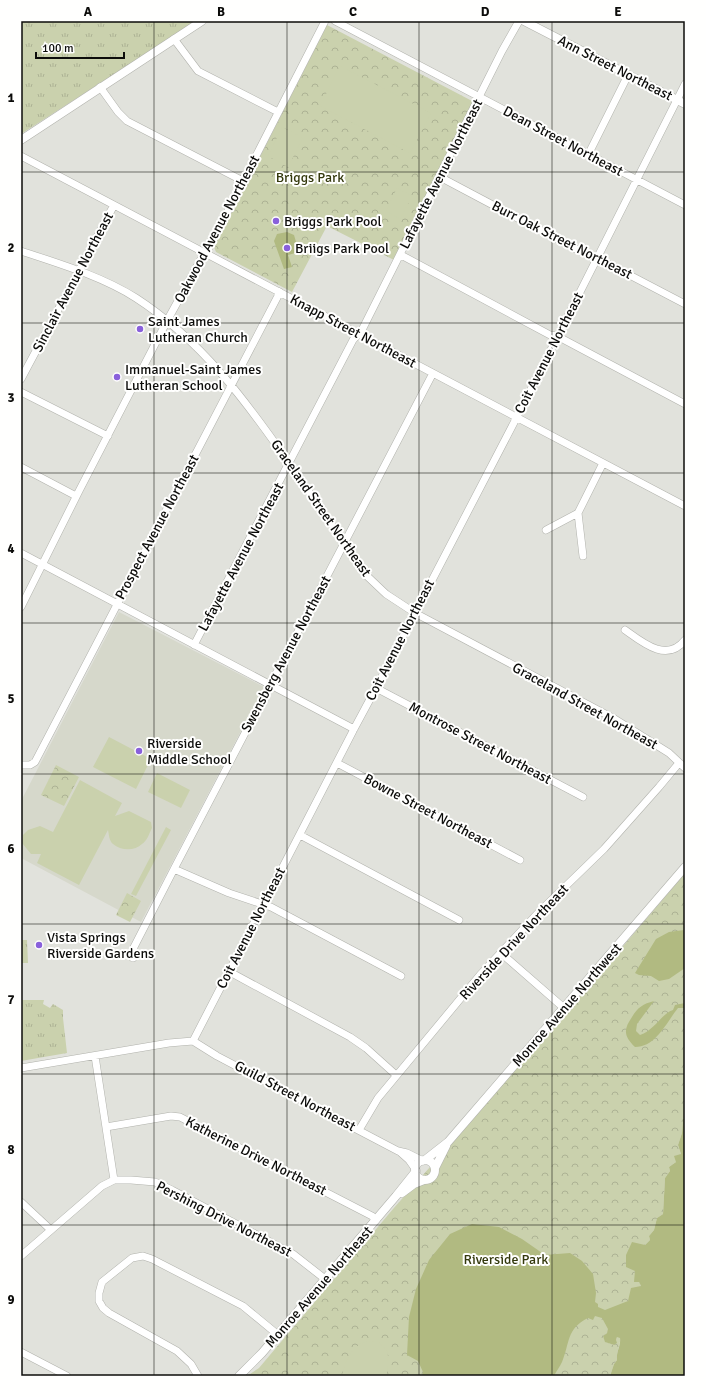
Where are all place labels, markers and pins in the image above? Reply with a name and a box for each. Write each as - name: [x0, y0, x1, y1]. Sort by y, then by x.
- place label: Briggs Park Pool: [284, 213, 382, 230]
- marker: Briggs Park Pool: [271, 216, 281, 226]
- place label: Briigs Park Pool: [295, 240, 389, 257]
- marker: Briigs Park Pool: [282, 243, 292, 253]
- place label: Saint James Lutheran Church: [148, 313, 248, 346]
- marker: Saint James Lutheran Church: [135, 324, 145, 334]
- place label: Immanuel-Saint James Lutheran School: [125, 361, 261, 394]
- marker: Immanuel-Saint James Lutheran School: [112, 372, 122, 382]
- place label: Riverside Middle School: [147, 735, 232, 768]
- marker: Riverside Middle School: [134, 746, 144, 756]
- place label: Vista Springs Riverside Gardens: [47, 929, 154, 962]
- marker: Vista Springs Riverside Gardens: [34, 940, 44, 950]

